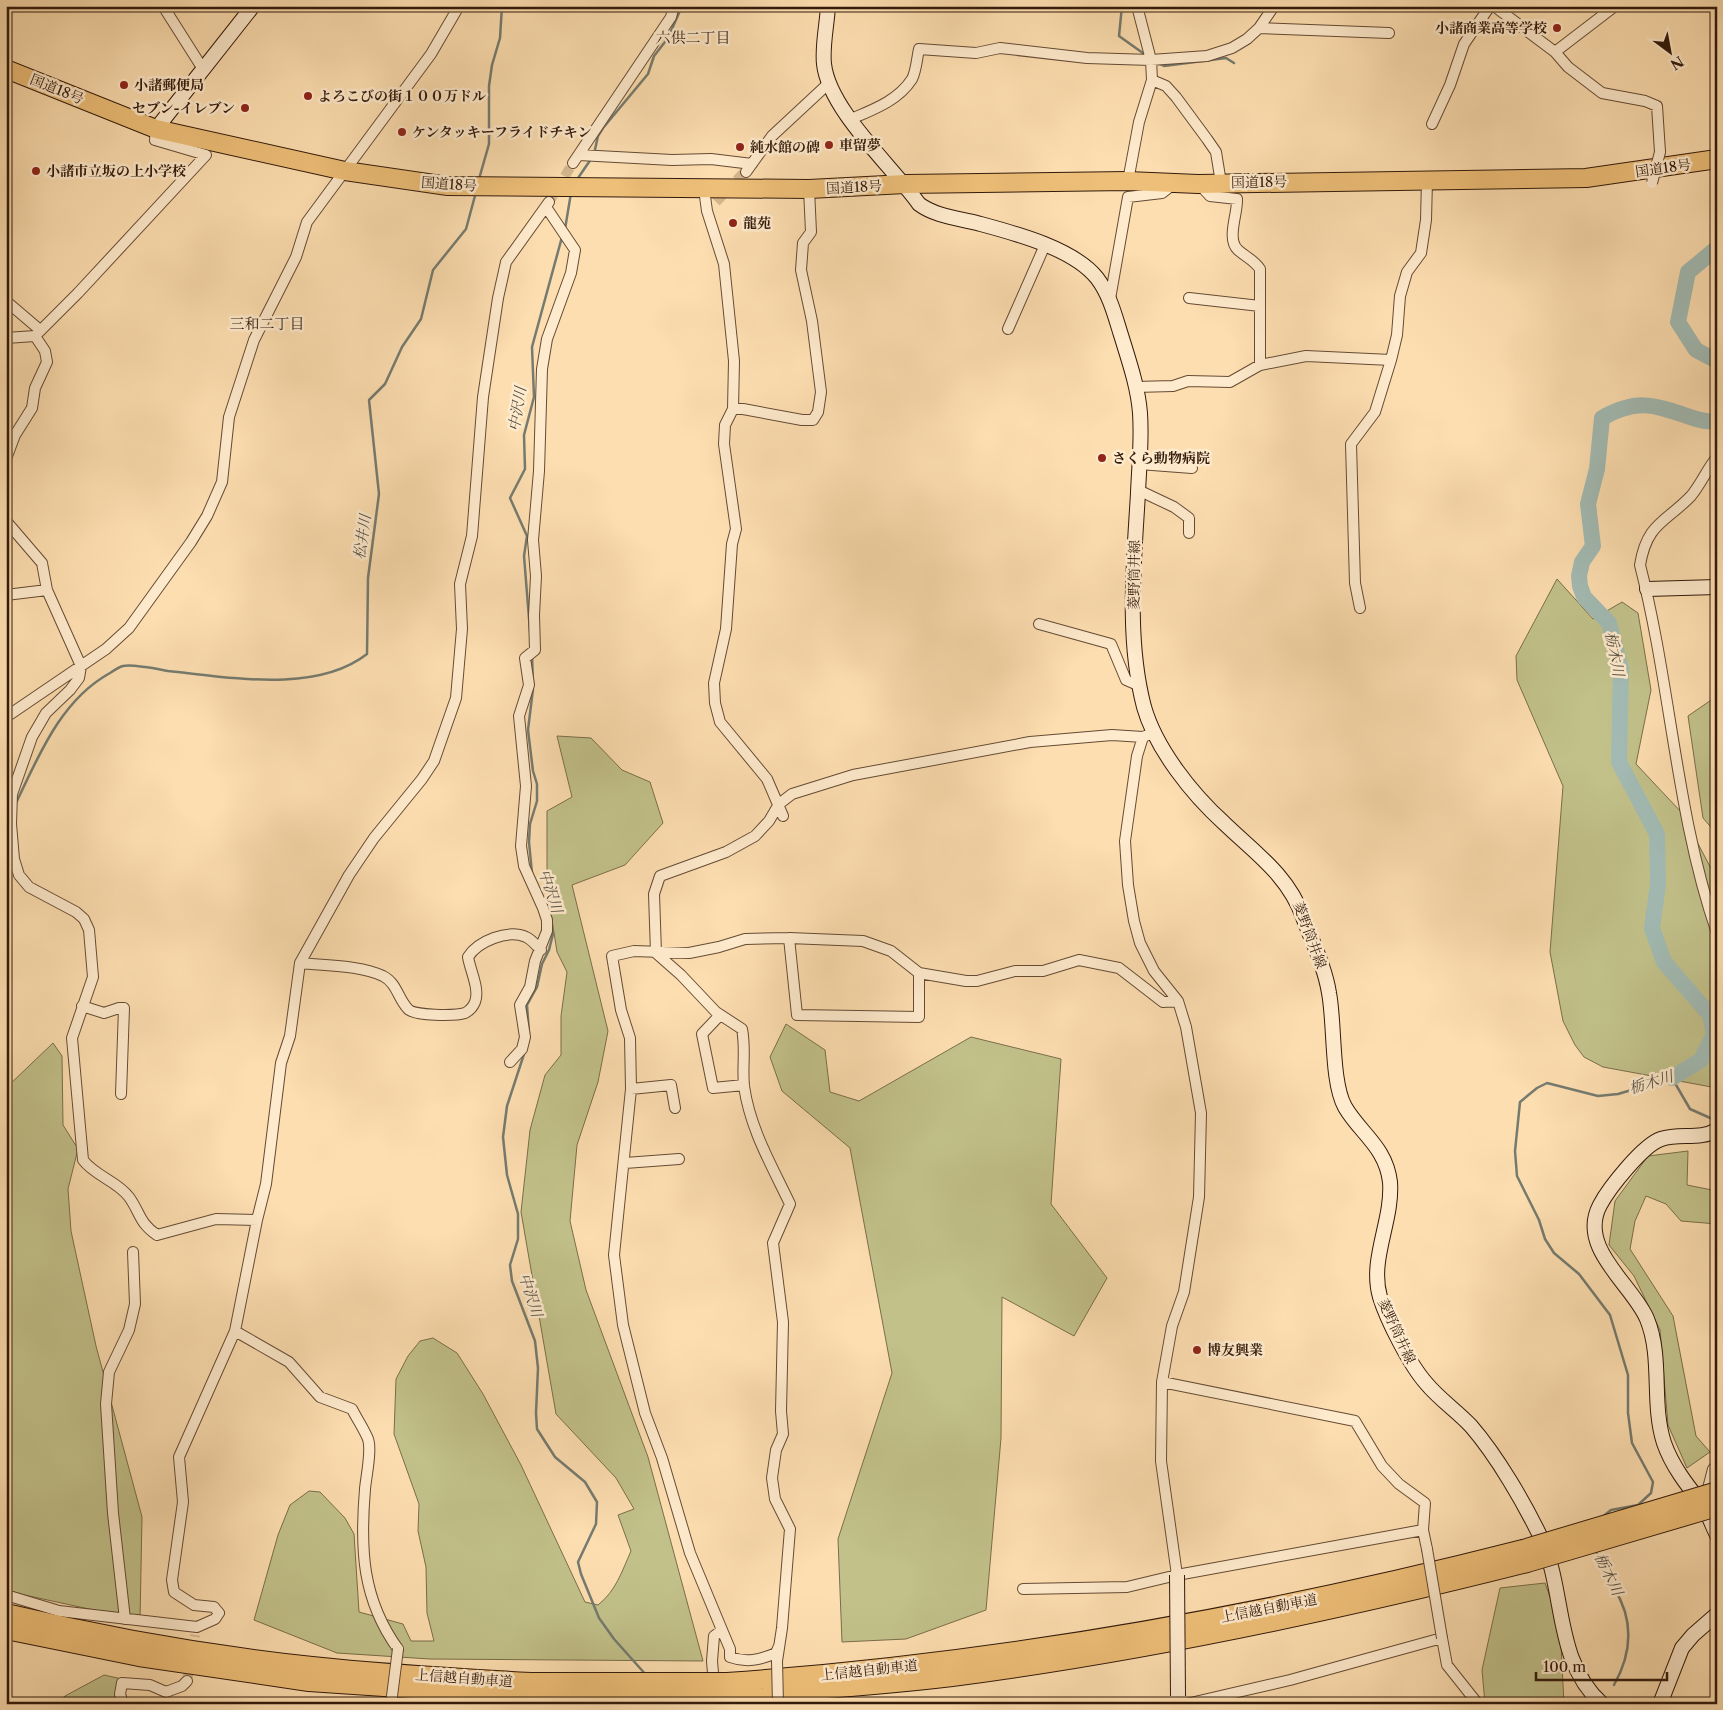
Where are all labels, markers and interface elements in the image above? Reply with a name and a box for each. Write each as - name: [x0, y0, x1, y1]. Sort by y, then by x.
- place label: 小諸商業高等学校: [1435, 19, 1547, 37]
- marker: 小諸商業高等学校: [1551, 22, 1563, 34]
- district label: 六供二丁目: [655, 28, 731, 47]
- north arrow: [1646, 28, 1696, 78]
- text: N: [1667, 52, 1687, 74]
- street label: 国道18号: [28, 70, 86, 108]
- place label: 小諸郵便局: [134, 76, 204, 94]
- marker: 小諸郵便局: [118, 79, 130, 91]
- place label: よろこびの街１００万ドル: [318, 87, 486, 105]
- marker: よろこびの街１００万ドル: [302, 90, 314, 102]
- place label: セブン-イレブン: [132, 99, 235, 117]
- marker: セブン-イレブン: [239, 102, 251, 114]
- place label: ケンタッキーフライドチキン: [412, 123, 591, 141]
- marker: ケンタッキーフライドチキン: [396, 126, 408, 138]
- place label: 車留夢: [839, 136, 881, 154]
- place label: 純水館の碑: [750, 138, 820, 156]
- marker: 車留夢: [823, 139, 835, 151]
- marker: 純水館の碑: [734, 141, 746, 153]
- street label: 国道18号: [1634, 155, 1692, 181]
- place label: 小諸市立坂の上小学校: [46, 162, 186, 180]
- marker: 小諸市立坂の上小学校: [30, 165, 42, 177]
- street label: 国道18号: [420, 173, 478, 195]
- street label: 国道18号: [1231, 173, 1287, 191]
- street label: 国道18号: [825, 177, 883, 197]
- place label: 龍苑: [743, 214, 771, 232]
- marker: 龍苑: [727, 217, 739, 229]
- district label: 三和二丁目: [229, 314, 305, 333]
- water label: 中沢川: [504, 383, 530, 433]
- place label: さくら動物病院: [1112, 449, 1210, 467]
- marker: さくら動物病院: [1096, 452, 1108, 464]
- water label: 松井川: [349, 511, 375, 561]
- street label: 菱野筒井線: [1124, 540, 1144, 610]
- water label: 栃木川: [1601, 630, 1629, 680]
- water label: 中沢川: [535, 867, 568, 917]
- street label: 菱野筒井線: [1290, 899, 1330, 971]
- water label: 栃木川: [1627, 1066, 1677, 1098]
- water label: 中沢川: [515, 1271, 548, 1321]
- street label: 菱野筒井線: [1374, 1295, 1420, 1367]
- place label: 博友興業: [1207, 1341, 1263, 1359]
- marker: 博友興業: [1191, 1344, 1203, 1356]
- water label: 栃木川: [1591, 1550, 1628, 1600]
- street label: 上信越自動車道: [1219, 1590, 1319, 1626]
- scale bar: [1536, 1650, 1667, 1682]
- street label: 上信越自動車道: [819, 1656, 919, 1684]
- text: 100 m: [1543, 1657, 1586, 1676]
- street label: 上信越自動車道: [414, 1666, 514, 1690]

